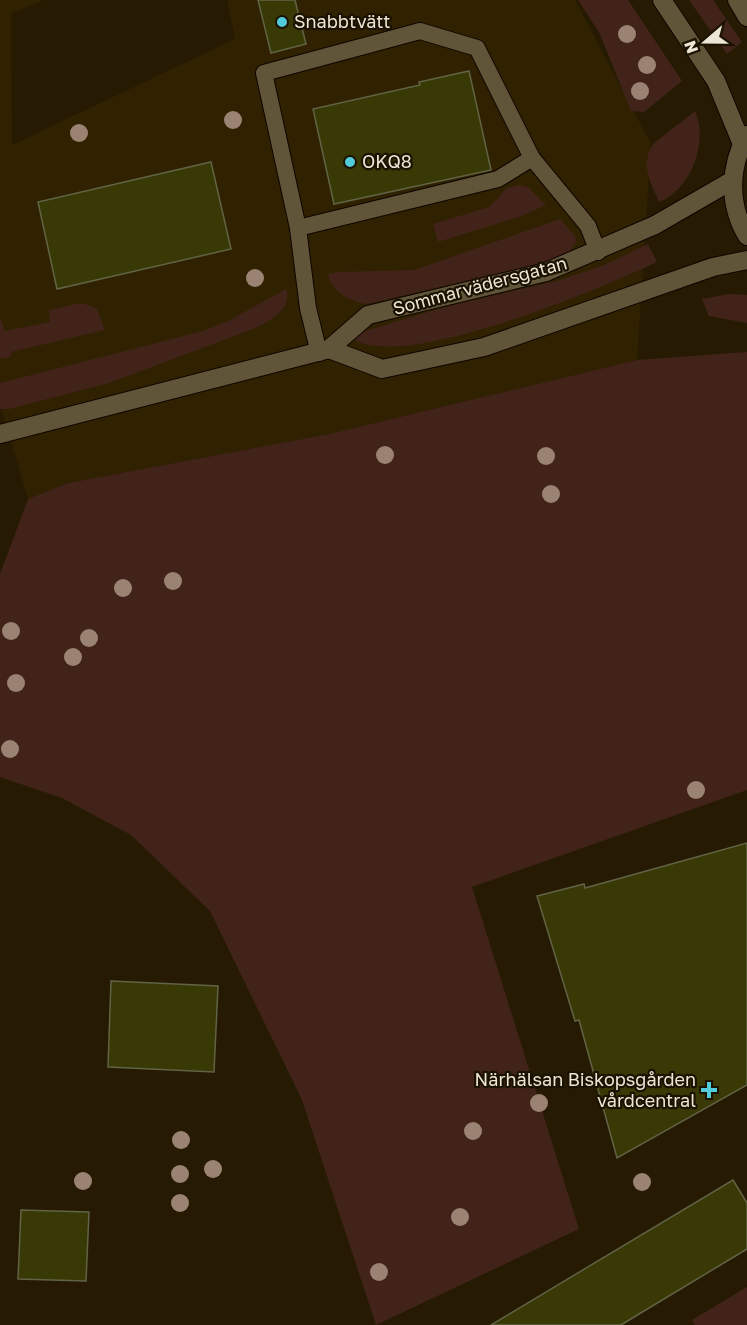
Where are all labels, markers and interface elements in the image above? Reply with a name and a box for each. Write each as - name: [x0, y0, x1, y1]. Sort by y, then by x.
- place label: Snabbtvätt: [294, 10, 390, 32]
- north arrow: [675, 12, 735, 72]
- marker: Snabbtvätt: [275, 15, 289, 29]
- text: N: [679, 38, 702, 56]
- place label: OKQ8: [362, 150, 412, 172]
- marker: OKQ8: [343, 155, 357, 169]
- street label: Sommarvädersgatan: [390, 251, 569, 319]
- place label: Närhälsan Biskopsgården vårdcentral: [475, 1068, 696, 1111]
- marker: Närhälsan Biskopsgården vårdcentral: [700, 1081, 718, 1099]

